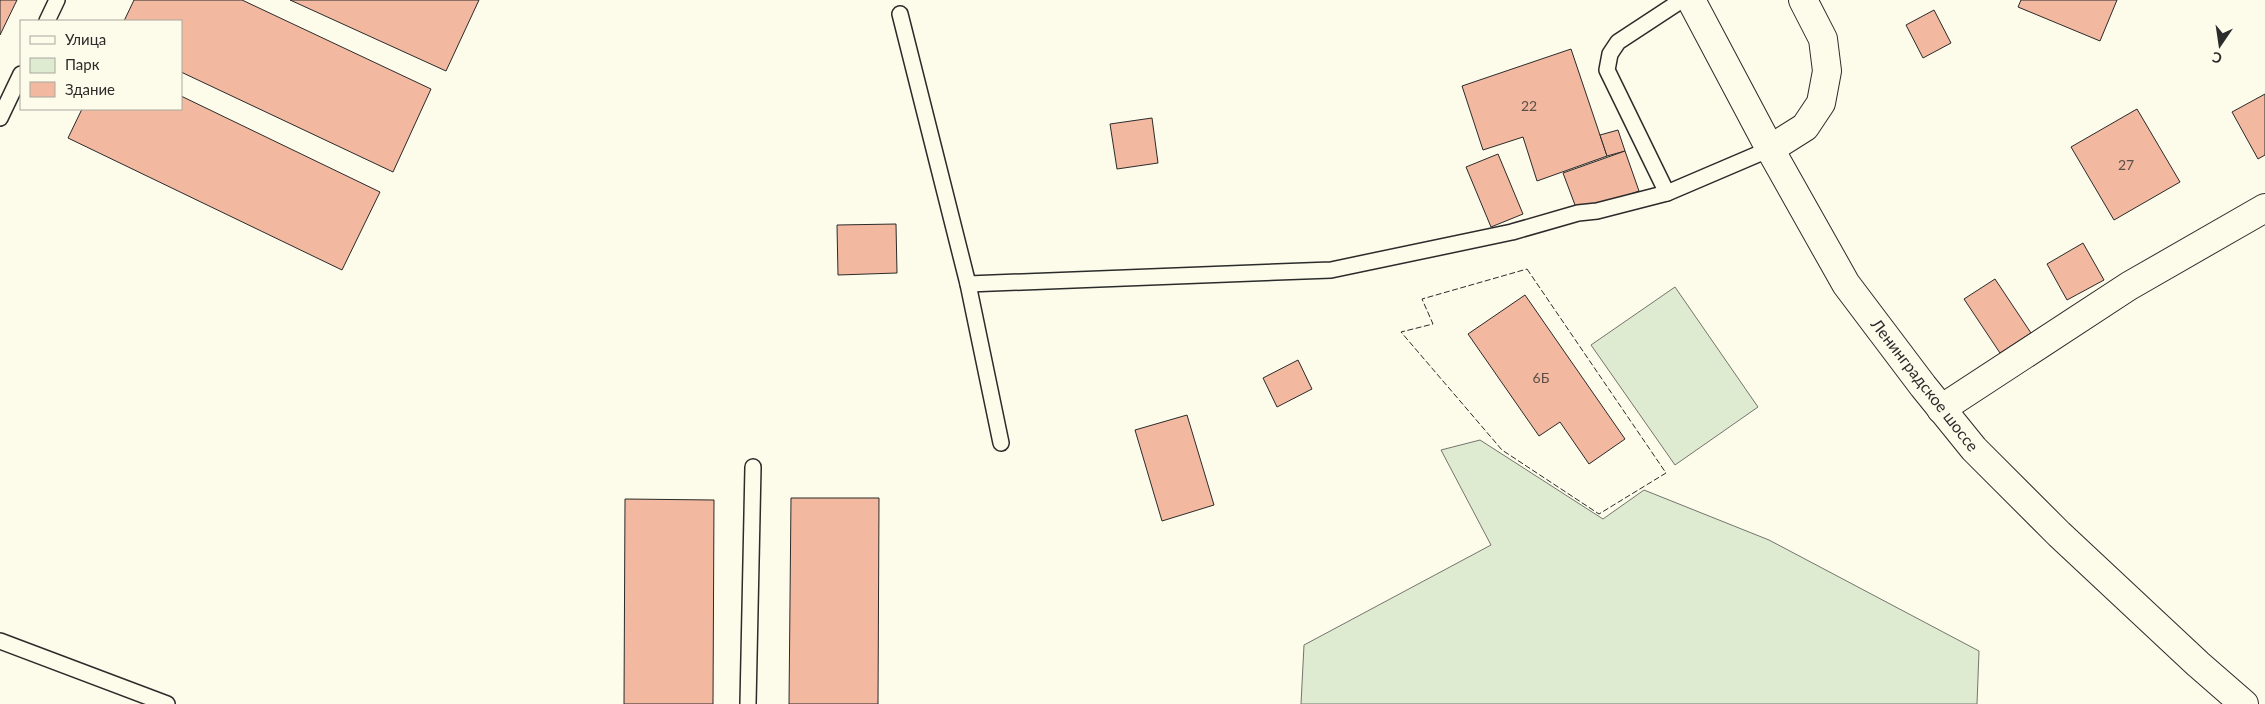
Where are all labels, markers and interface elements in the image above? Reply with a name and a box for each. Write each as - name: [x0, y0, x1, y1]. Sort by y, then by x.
- legend: [20, 20, 182, 110]
- north arrow: [2195, 20, 2245, 70]
- text: Улица: [65, 30, 106, 48]
- text: С: [2210, 49, 2223, 67]
- text: Парк: [65, 55, 100, 73]
- text: Здание: [65, 80, 115, 98]
- house number: 22: [1521, 97, 1537, 114]
- house number: 27: [2118, 156, 2134, 173]
- street label: Ленинградское шоссе: [1867, 314, 1983, 455]
- house number: 6Б: [1533, 369, 1550, 386]

